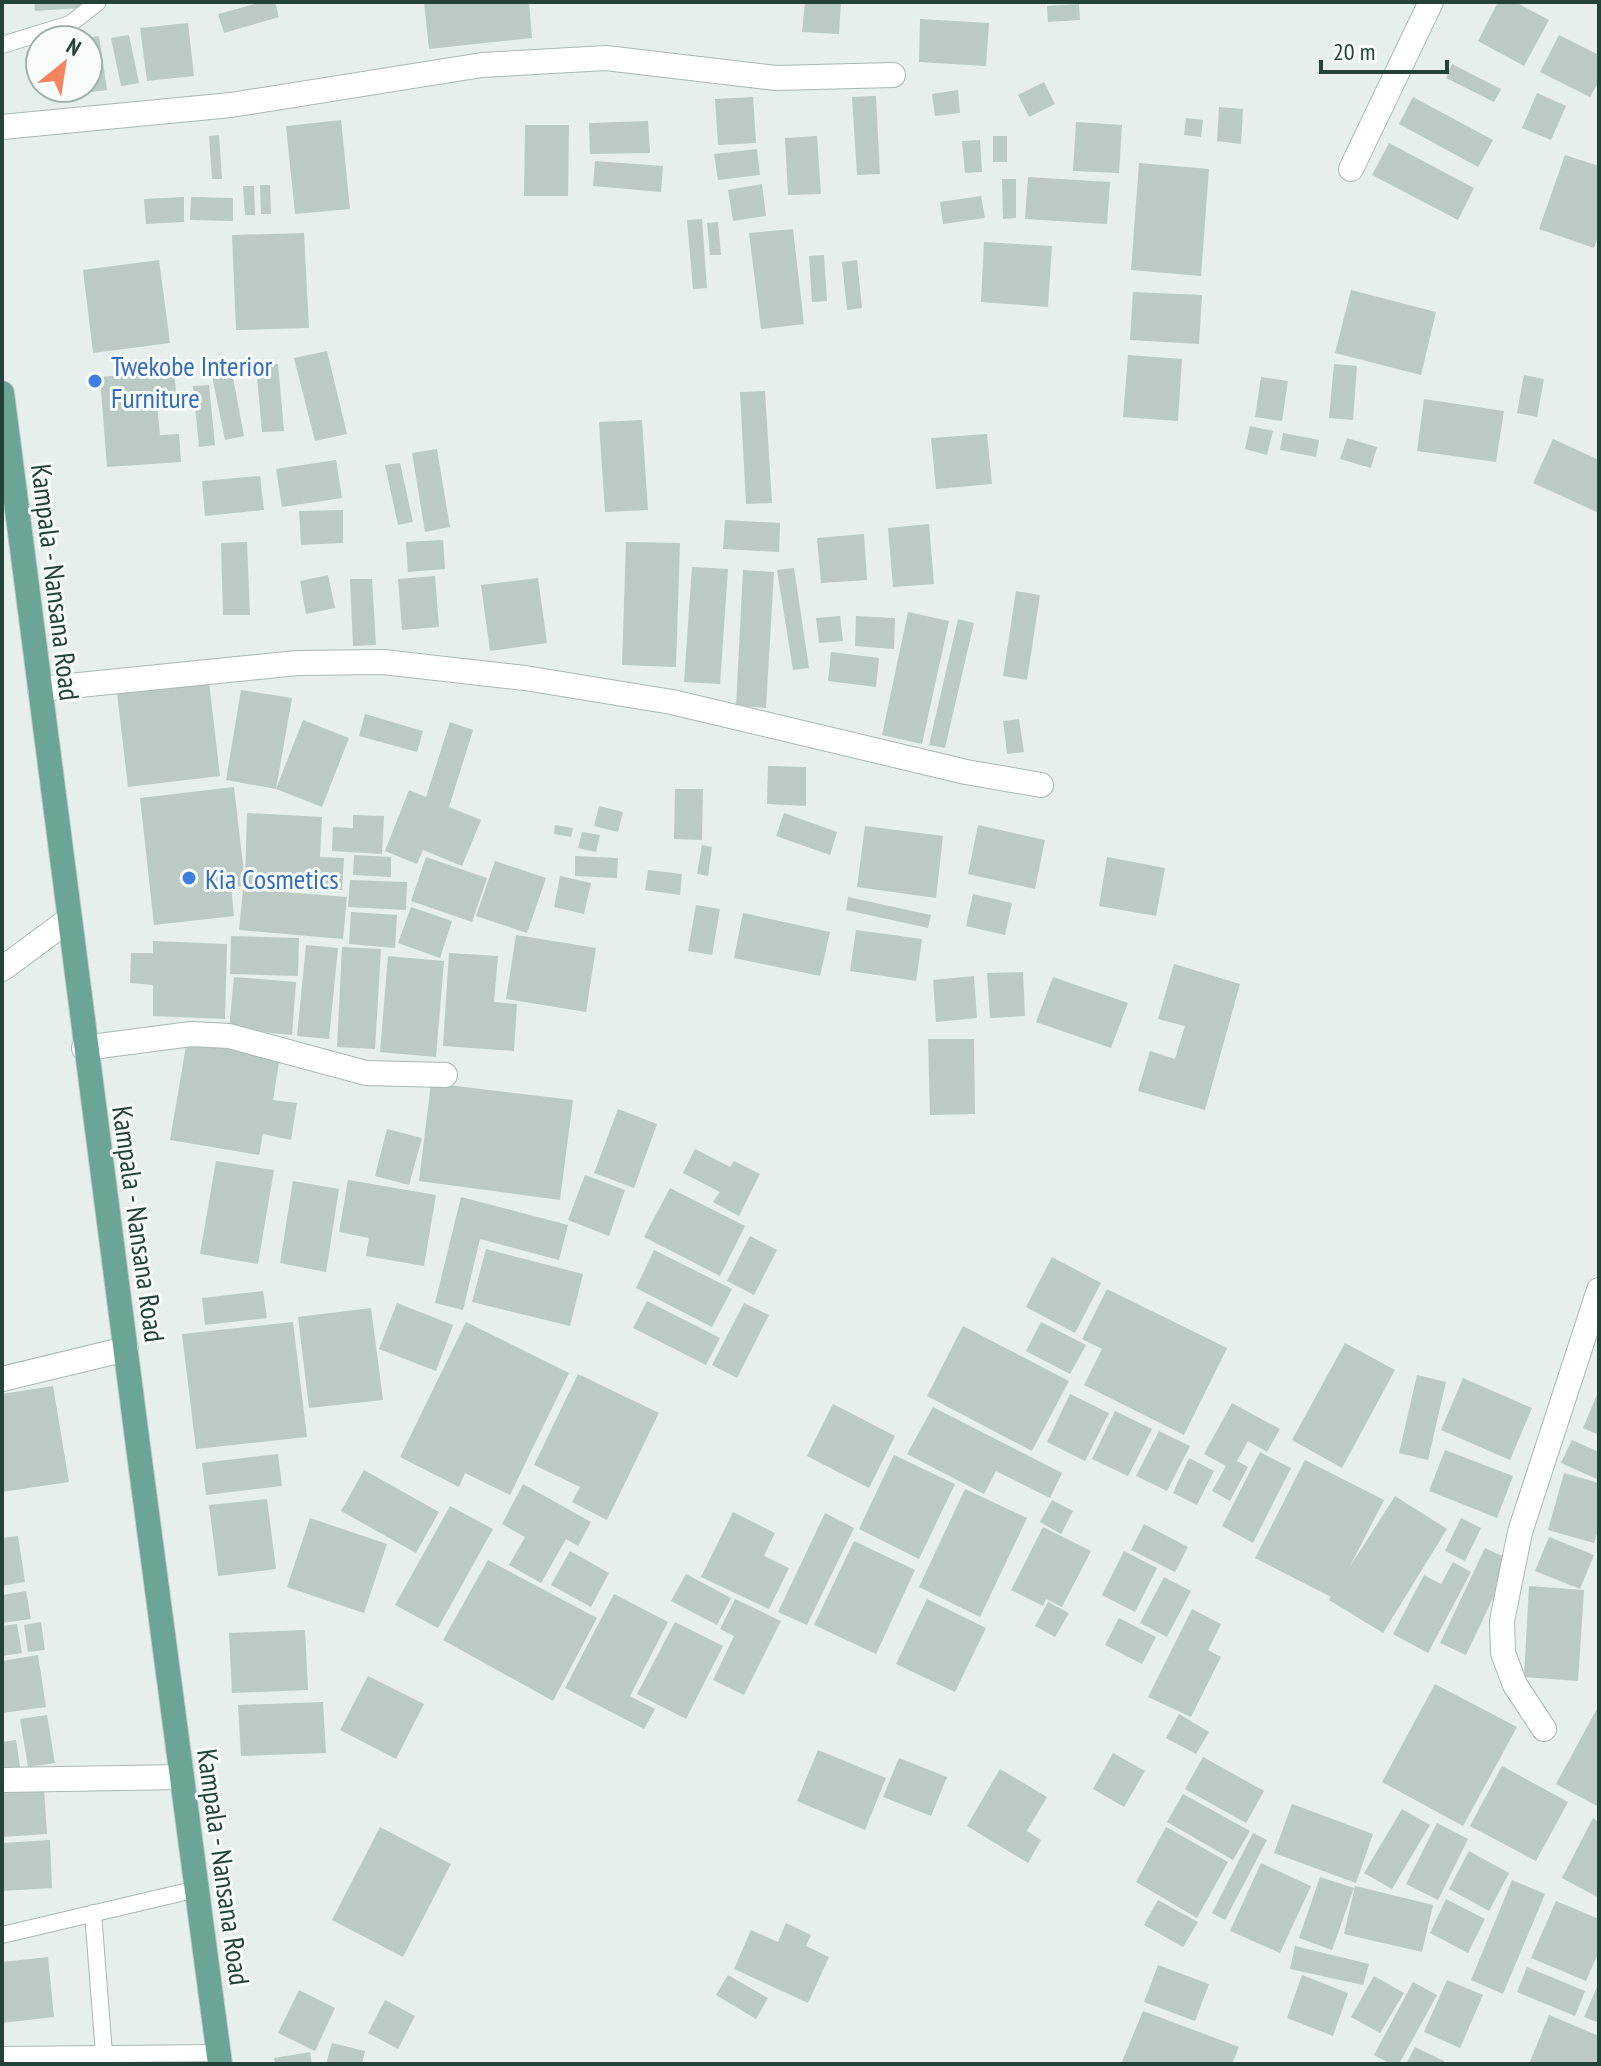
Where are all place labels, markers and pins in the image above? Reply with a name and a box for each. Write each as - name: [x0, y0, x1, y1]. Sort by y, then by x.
- place label: Twekobe Interior Furniture: [111, 347, 272, 416]
- marker: Twekobe Interior Furniture: [86, 372, 104, 390]
- place label: Kia Cosmetics: [205, 860, 339, 897]
- marker: Kia Cosmetics: [180, 869, 198, 887]

